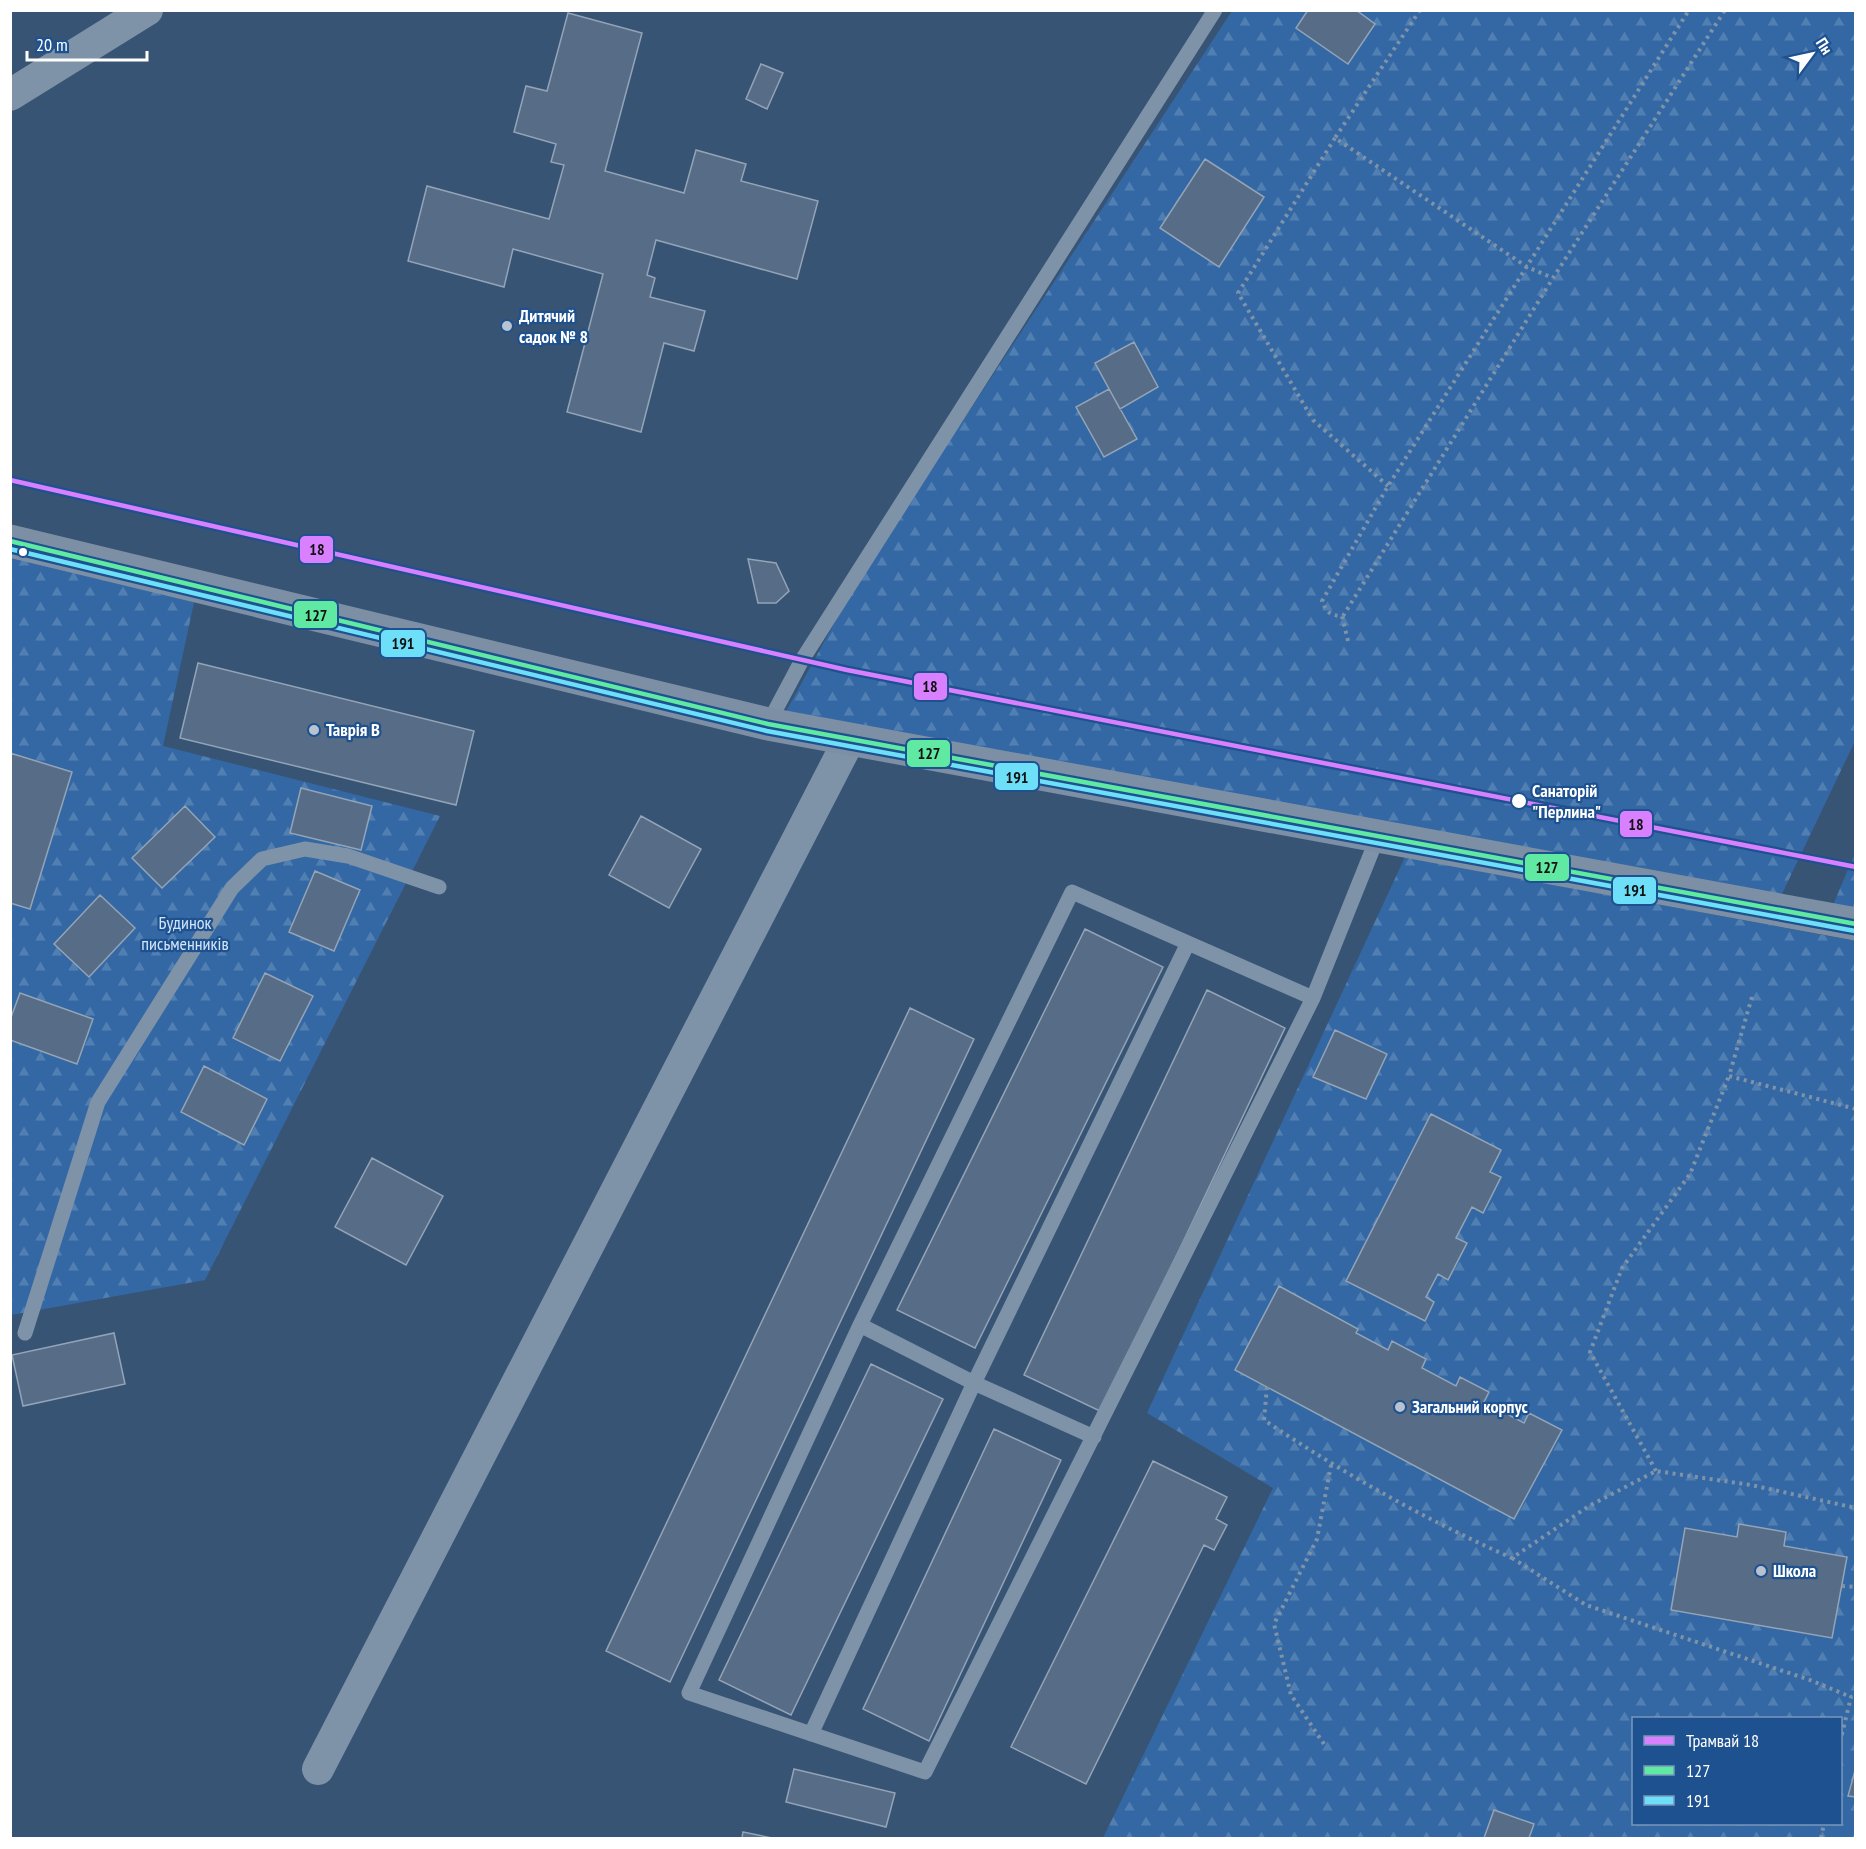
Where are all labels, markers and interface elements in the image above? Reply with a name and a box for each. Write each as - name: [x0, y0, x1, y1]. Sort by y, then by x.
- scale bar: [27, 24, 147, 62]
- north arrow: [1782, 24, 1842, 84]
- text: 20 m: [36, 33, 68, 56]
- text: Пн: [1812, 34, 1837, 58]
- place label: Дитячий садок № 8: [519, 304, 588, 348]
- marker: Дитячий садок № 8: [500, 319, 514, 333]
- line badge: 18: [299, 535, 334, 564]
- text: 18: [309, 539, 325, 559]
- unlabelled marker: [17, 546, 29, 558]
- line badge: 127: [293, 600, 338, 629]
- text: 127: [305, 605, 327, 625]
- line badge: 191: [380, 629, 426, 658]
- text: 191: [392, 633, 414, 653]
- line badge: 18: [913, 672, 948, 701]
- text: 18: [922, 676, 938, 696]
- place label: Таврія В: [326, 718, 380, 741]
- marker: Таврія В: [307, 723, 321, 737]
- line badge: 127: [906, 739, 951, 768]
- text: 127: [918, 743, 940, 763]
- line badge: 191: [994, 762, 1039, 791]
- text: 191: [1006, 767, 1028, 787]
- place label: Санаторій "Перлина": [1532, 779, 1601, 823]
- marker: Санаторій "Перлина": [1510, 792, 1528, 810]
- line badge: 18: [1619, 810, 1653, 838]
- text: 18: [1628, 814, 1644, 834]
- line badge: 127: [1524, 853, 1570, 882]
- text: 127: [1536, 857, 1558, 877]
- line badge: 191: [1612, 876, 1657, 905]
- text: 191: [1624, 880, 1646, 900]
- park label: Будинок письменників: [141, 911, 229, 955]
- place label: Загальний корпус: [1412, 1395, 1529, 1418]
- marker: Загальний корпус: [1393, 1400, 1407, 1414]
- place label: Школа: [1773, 1559, 1816, 1582]
- marker: Школа: [1754, 1564, 1768, 1578]
- legend: [1632, 1717, 1842, 1825]
- text: Трамвай 18: [1686, 1729, 1759, 1752]
- text: 127: [1686, 1759, 1710, 1782]
- text: 191: [1686, 1789, 1710, 1812]

